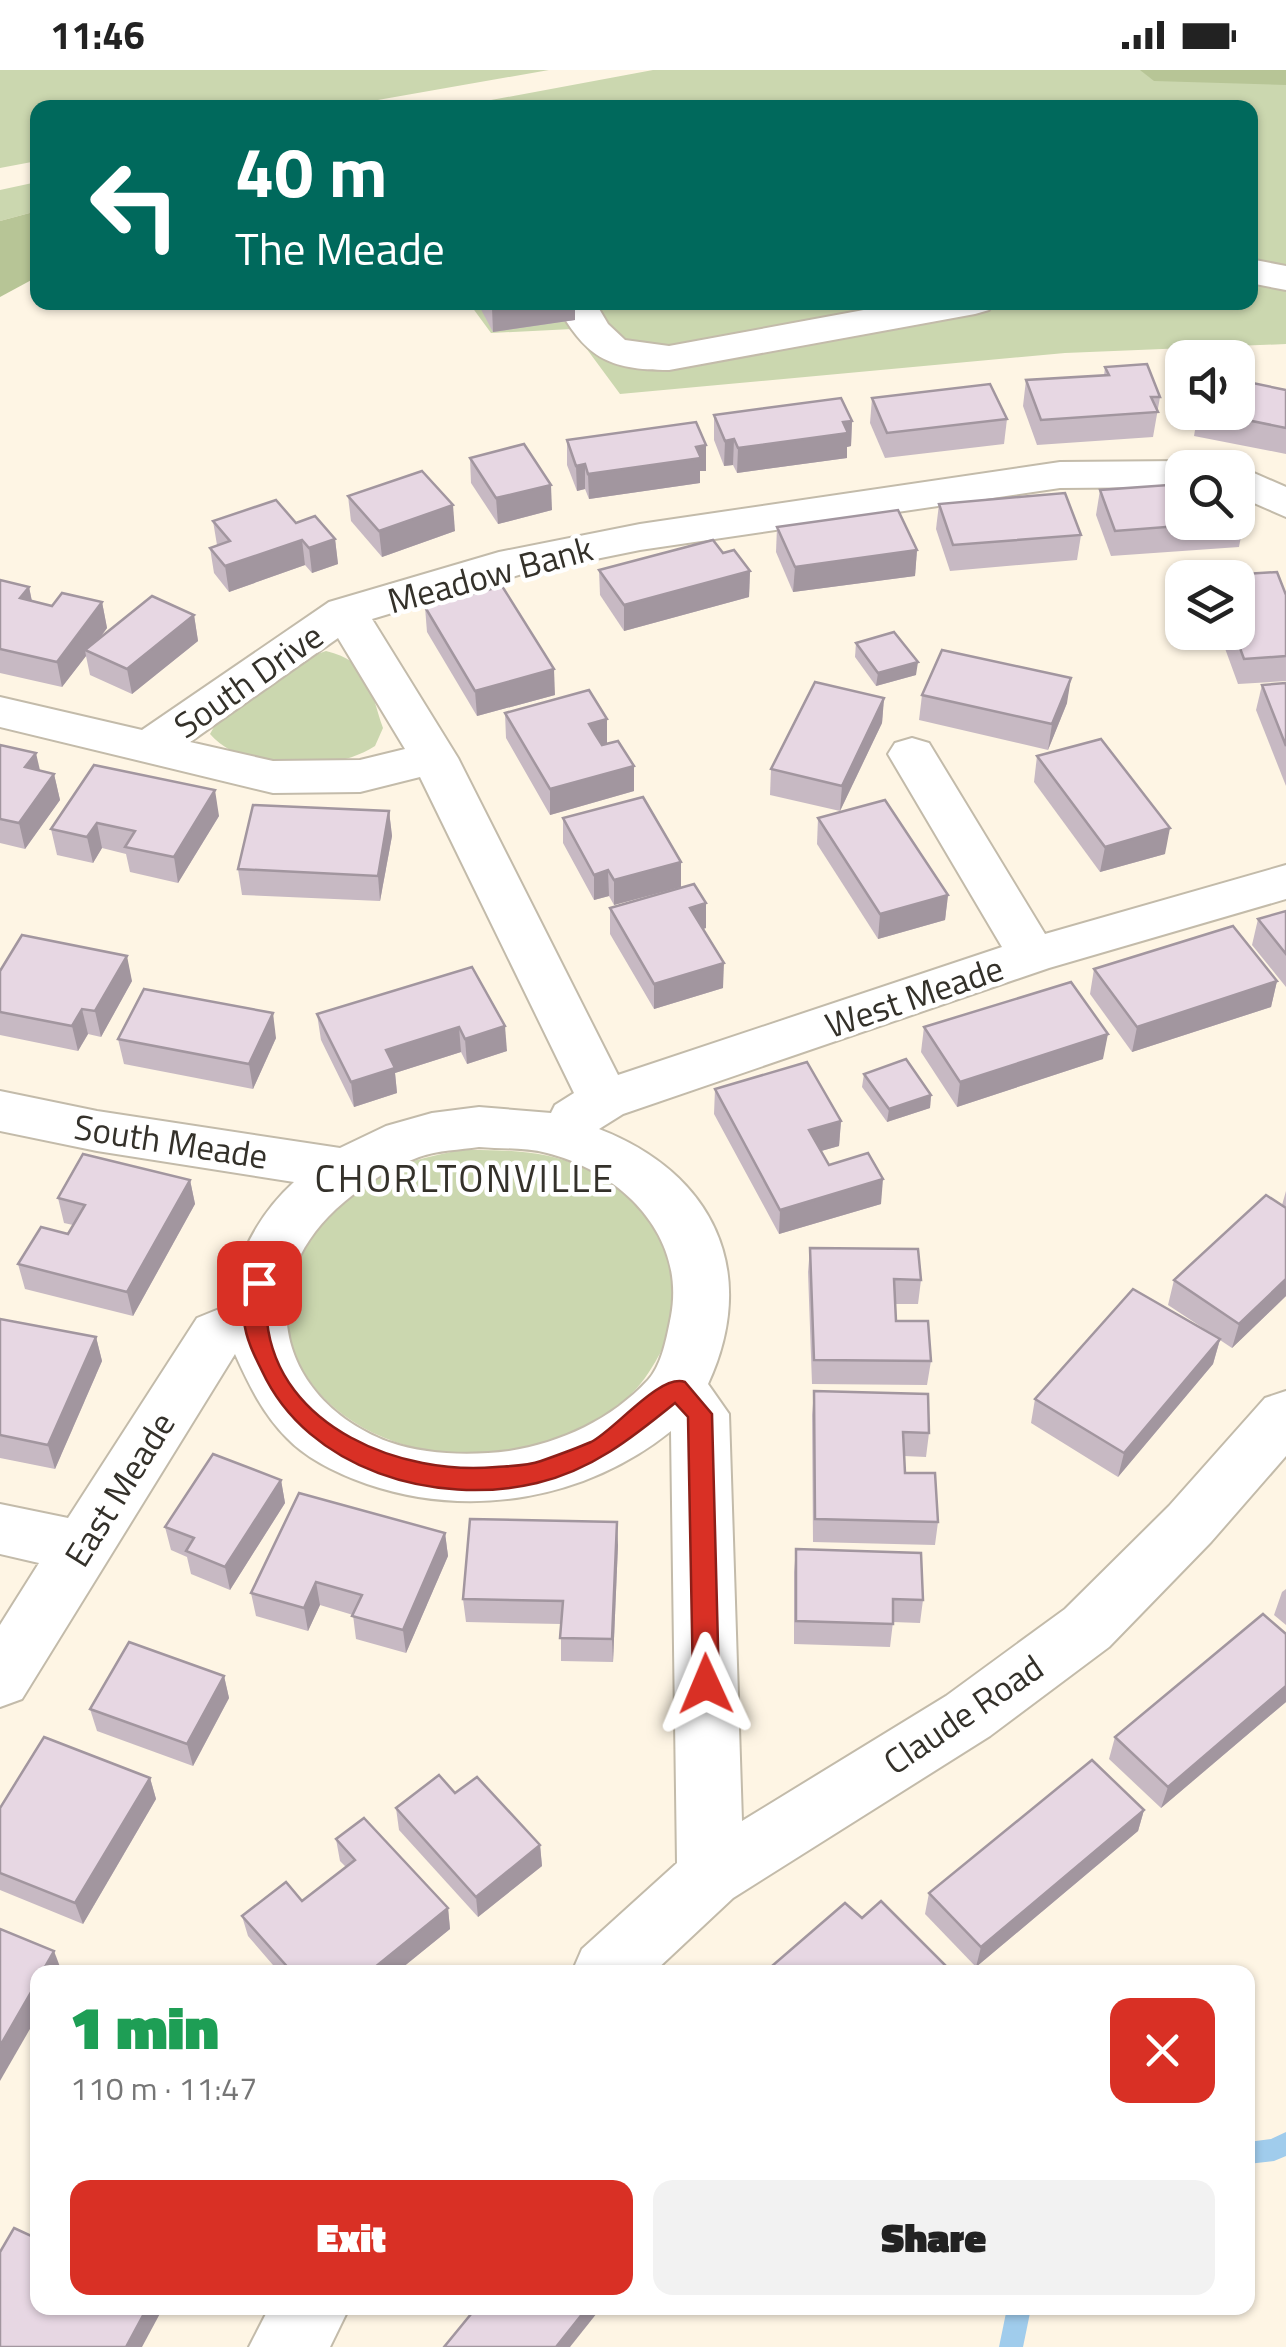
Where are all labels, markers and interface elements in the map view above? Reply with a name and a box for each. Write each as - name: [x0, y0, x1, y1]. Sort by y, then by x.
- text: 11:46: [50, 6, 145, 64]
- text: 40 m: [235, 118, 388, 224]
- icon: left: [70, 140, 200, 270]
- text: The Meade: [235, 214, 445, 282]
- map controls: [1165, 340, 1255, 650]
- button: sound: [1165, 340, 1255, 430]
- button: search: [1165, 450, 1255, 540]
- street label: Meadow Bank: [381, 521, 599, 627]
- button: layers: [1165, 560, 1255, 650]
- street label: South Drive: [162, 609, 334, 751]
- street label: West Meade: [818, 940, 1010, 1052]
- street label: South Meade: [70, 1099, 272, 1183]
- district label: CHORLTONVILLE: [315, 1149, 615, 1207]
- pin: [217, 1241, 302, 1326]
- icon: arrive: [232, 1256, 287, 1311]
- street label: East Meade: [50, 1401, 188, 1577]
- position arrow: [654, 1632, 758, 1736]
- street label: Claude Road: [872, 1640, 1054, 1788]
- text: 1 min: [70, 1981, 219, 2072]
- button: close: [1110, 1998, 1215, 2103]
- text: 110 m · 11:47: [70, 2064, 257, 2112]
- button: Exit: [70, 2180, 633, 2295]
- button: Share: [653, 2180, 1215, 2295]

